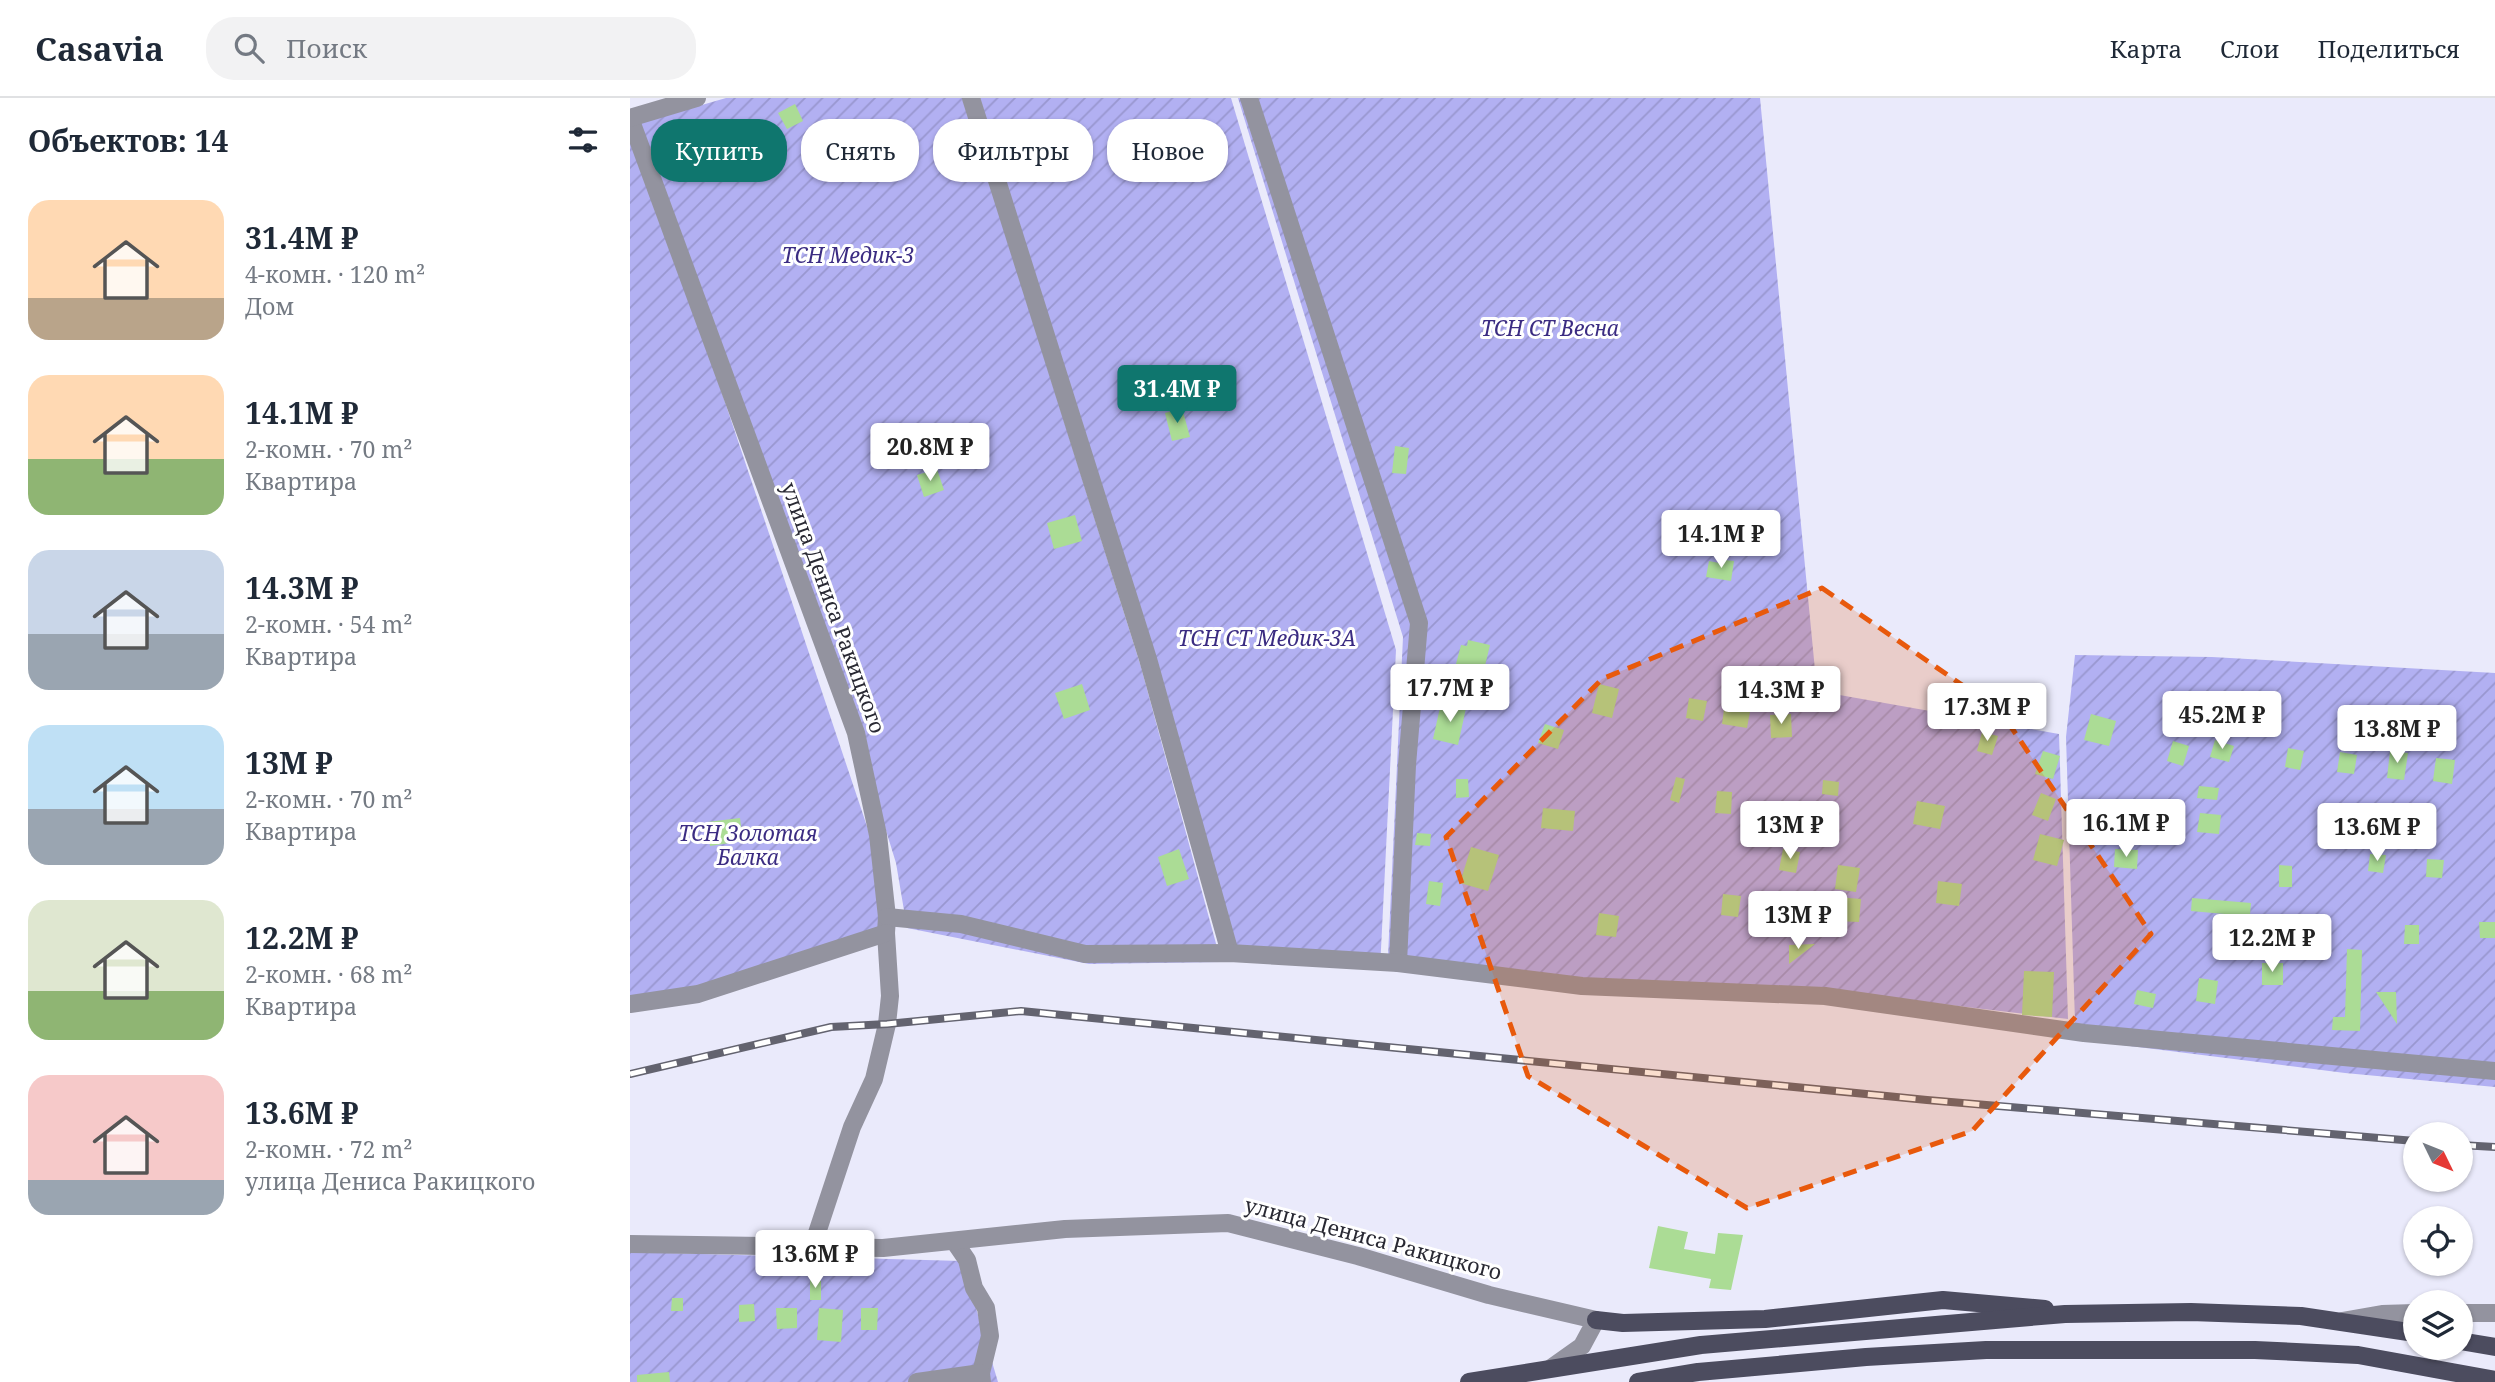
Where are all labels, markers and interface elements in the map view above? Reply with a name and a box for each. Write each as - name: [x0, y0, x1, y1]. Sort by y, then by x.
- search box: [206, 17, 696, 80]
- text: Casavia: [35, 26, 164, 71]
- icon: search: [230, 29, 268, 67]
- text: Поиск: [286, 30, 367, 66]
- text: Карта: [2110, 32, 2182, 65]
- text: Слои: [2220, 32, 2280, 65]
- text: Поделиться: [2318, 32, 2460, 65]
- chip: Купить: [651, 119, 787, 182]
- chip: Снять: [801, 119, 919, 182]
- chip: Фильтры: [933, 119, 1093, 182]
- chip: Новое: [1107, 119, 1228, 182]
- text: Объектов: 14: [28, 120, 229, 161]
- icon: filters: [564, 121, 602, 159]
- text: 31.4M ₽: [245, 217, 359, 258]
- icon: home: [84, 228, 168, 312]
- park label: ТСН Медик-3: [782, 241, 914, 269]
- text: 4-комн. · 120 m²: [245, 258, 425, 290]
- text: Дом: [245, 290, 294, 322]
- park label: ТСН СТ Весна: [1481, 314, 1619, 342]
- pin: 31.4M ₽: [1112, 366, 1242, 425]
- text: 31.4M ₽: [1133, 372, 1221, 404]
- text: 14.1M ₽: [245, 392, 359, 433]
- icon: home: [84, 403, 168, 487]
- pin: 20.8M ₽: [865, 424, 995, 483]
- text: 20.8M ₽: [886, 430, 974, 462]
- text: 2-комн. · 70 m²: [245, 433, 412, 465]
- text: Квартира: [245, 465, 357, 497]
- street label: улица Дениса Ракицкого: [775, 478, 892, 737]
- pin: 14.1M ₽: [1656, 510, 1786, 570]
- text: 14.1M ₽: [1677, 517, 1765, 549]
- text: 14.3M ₽: [245, 567, 359, 608]
- icon: home: [84, 578, 168, 662]
- text: 2-комн. · 54 m²: [245, 608, 412, 640]
- park label: ТСН СТ Медик-3А: [1178, 624, 1356, 652]
- text: Квартира: [245, 640, 357, 672]
- pin: 17.7M ₽: [1385, 664, 1515, 724]
- pin: 14.3M ₽: [1716, 666, 1846, 726]
- text: 17.7M ₽: [1406, 671, 1494, 703]
- text: 14.3M ₽: [1737, 673, 1825, 705]
- pin: 17.3M ₽: [1922, 684, 2052, 743]
- text: 17.3M ₽: [1943, 690, 2031, 722]
- pin: 45.2M ₽: [2157, 692, 2287, 751]
- text: 45.2M ₽: [2178, 698, 2266, 730]
- pin: 13.8M ₽: [2332, 706, 2462, 765]
- text: 13.8M ₽: [2353, 712, 2441, 744]
- text: 13M ₽: [245, 742, 333, 783]
- icon: home: [84, 753, 168, 837]
- text: 2-комн. · 70 m²: [245, 783, 412, 815]
- pin: 16.1M ₽: [2061, 800, 2191, 859]
- pin: 13M ₽: [1741, 802, 1839, 861]
- pin: 13.6M ₽: [2312, 804, 2442, 863]
- text: 16.1M ₽: [2082, 806, 2170, 838]
- text: 13M ₽: [1756, 808, 1824, 840]
- text: 13.6M ₽: [2333, 810, 2421, 842]
- text: Квартира: [245, 815, 357, 847]
- park label: ТСН Золотая Балка: [678, 819, 818, 871]
- pin: 13M ₽: [1749, 892, 1847, 951]
- text: 13M ₽: [1764, 898, 1832, 930]
- pin: 12.2M ₽: [2207, 914, 2337, 974]
- text: 12.2M ₽: [245, 917, 359, 958]
- text: 12.2M ₽: [2228, 921, 2316, 953]
- icon: home: [84, 928, 168, 1012]
- text: 2-комн. · 68 m²: [245, 958, 412, 990]
- text: Квартира: [245, 990, 357, 1022]
- text: 13.6M ₽: [245, 1092, 359, 1133]
- icon: home: [84, 1103, 168, 1187]
- north arrow: [2403, 1122, 2473, 1192]
- map controls: [2403, 1122, 2473, 1360]
- text: 2-комн. · 72 m²: [245, 1133, 412, 1165]
- text: улица Дениса Ракицкого: [245, 1165, 535, 1197]
- street label: улица Дениса Ракицкого: [1242, 1190, 1505, 1286]
- button: locate: [2403, 1206, 2473, 1276]
- pin: 13.6M ₽: [750, 1230, 880, 1290]
- text: 13.6M ₽: [771, 1237, 859, 1269]
- button: layers: [2403, 1290, 2473, 1360]

